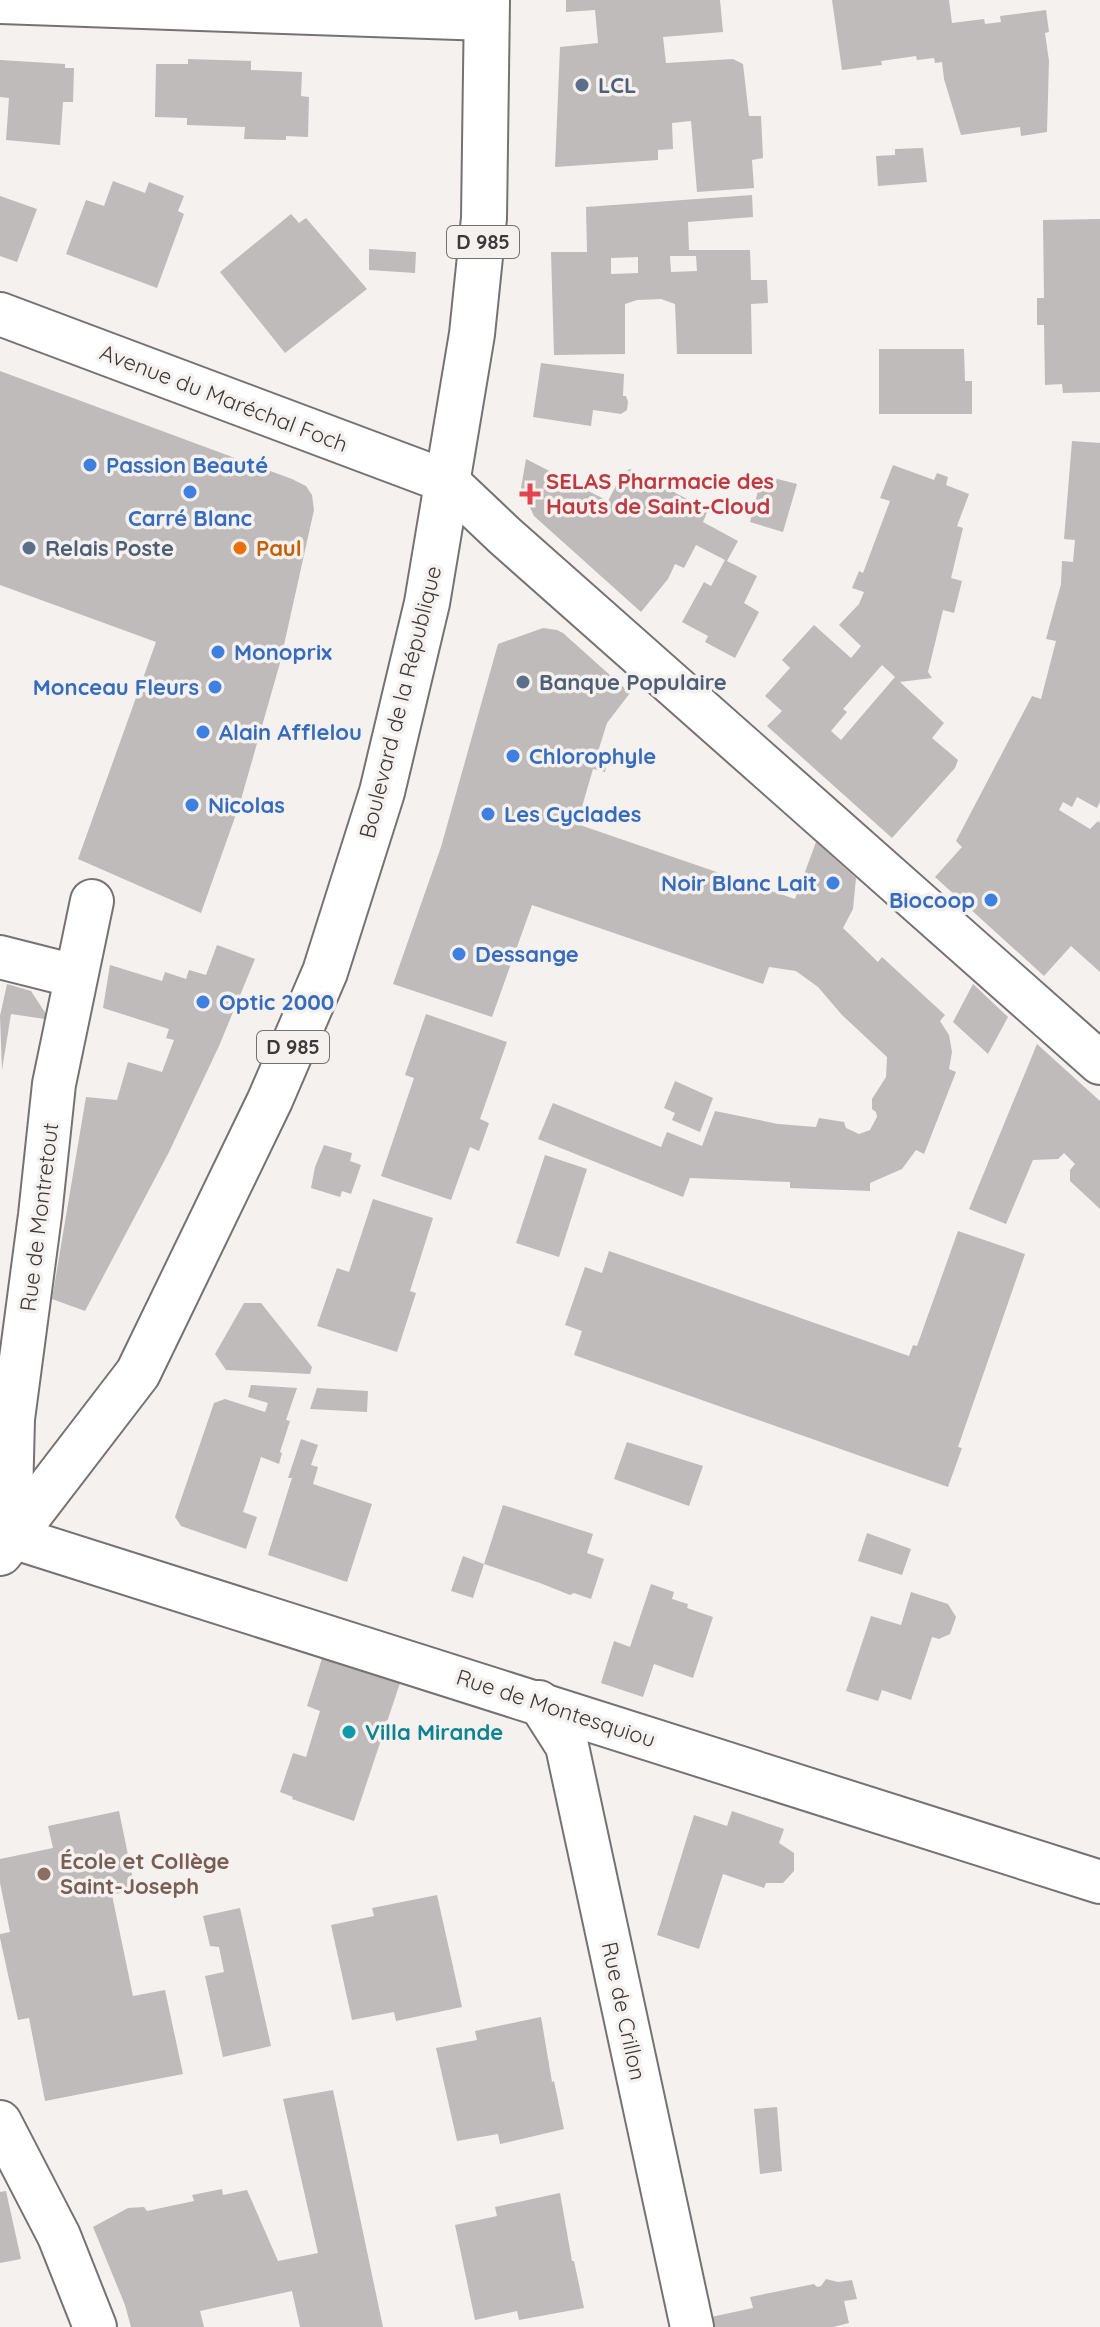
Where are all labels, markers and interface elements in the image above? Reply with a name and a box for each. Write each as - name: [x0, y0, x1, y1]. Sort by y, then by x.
- place label: LCL: [598, 71, 636, 99]
- marker: LCL: [573, 76, 591, 94]
- road number: D 985: [447, 226, 519, 258]
- street label: Avenue du Maréchal Foch: [96, 338, 352, 458]
- place label: Passion Beauté: [106, 451, 268, 479]
- marker: Passion Beauté: [81, 456, 99, 474]
- place label: SELAS Pharmacie des Hauts de Saint-Cloud: [546, 467, 774, 520]
- marker: Carré Blanc: [181, 483, 199, 501]
- marker: SELAS Pharmacie des Hauts de Saint-Cloud: [521, 485, 539, 503]
- place label: Carré Blanc: [128, 504, 252, 532]
- place label: Relais Poste: [45, 534, 174, 562]
- place label: Paul: [256, 534, 302, 562]
- marker: Relais Poste: [20, 539, 38, 557]
- marker: Paul: [231, 539, 249, 557]
- street label: Boulevard de la République: [353, 563, 447, 841]
- place label: Monoprix: [234, 638, 332, 666]
- marker: Monoprix: [209, 643, 227, 661]
- place label: Banque Populaire: [539, 668, 727, 696]
- place label: Monceau Fleurs: [33, 673, 199, 701]
- marker: Banque Populaire: [514, 673, 532, 691]
- marker: Monceau Fleurs: [206, 678, 224, 696]
- place label: Alain Afflelou: [219, 718, 362, 746]
- marker: Alain Afflelou: [194, 723, 212, 741]
- place label: Chlorophyle: [529, 742, 656, 770]
- marker: Chlorophyle: [504, 747, 522, 765]
- place label: Nicolas: [208, 791, 285, 819]
- marker: Nicolas: [183, 796, 201, 814]
- place label: Les Cyclades: [504, 800, 641, 828]
- marker: Les Cyclades: [479, 805, 497, 823]
- place label: Noir Blanc Lait: [661, 869, 817, 897]
- marker: Noir Blanc Lait: [824, 874, 842, 892]
- place label: Biocoop: [889, 886, 975, 914]
- marker: Biocoop: [982, 891, 1000, 909]
- place label: Dessange: [475, 940, 579, 968]
- marker: Dessange: [450, 945, 468, 963]
- place label: Optic 2000: [219, 988, 334, 1016]
- marker: Optic 2000: [194, 993, 212, 1011]
- road number: D 985: [257, 1031, 329, 1063]
- street label: Rue de Montretout: [14, 1121, 64, 1313]
- street label: Rue de Montesquiou: [453, 1663, 659, 1753]
- place label: Villa Mirande: [365, 1718, 503, 1746]
- marker: Villa Mirande: [340, 1723, 358, 1741]
- place label: École et Collège Saint-Joseph: [60, 1847, 229, 1900]
- marker: École et Collège Saint-Joseph: [35, 1865, 53, 1883]
- street label: Rue de Crillon: [596, 1939, 652, 2083]

